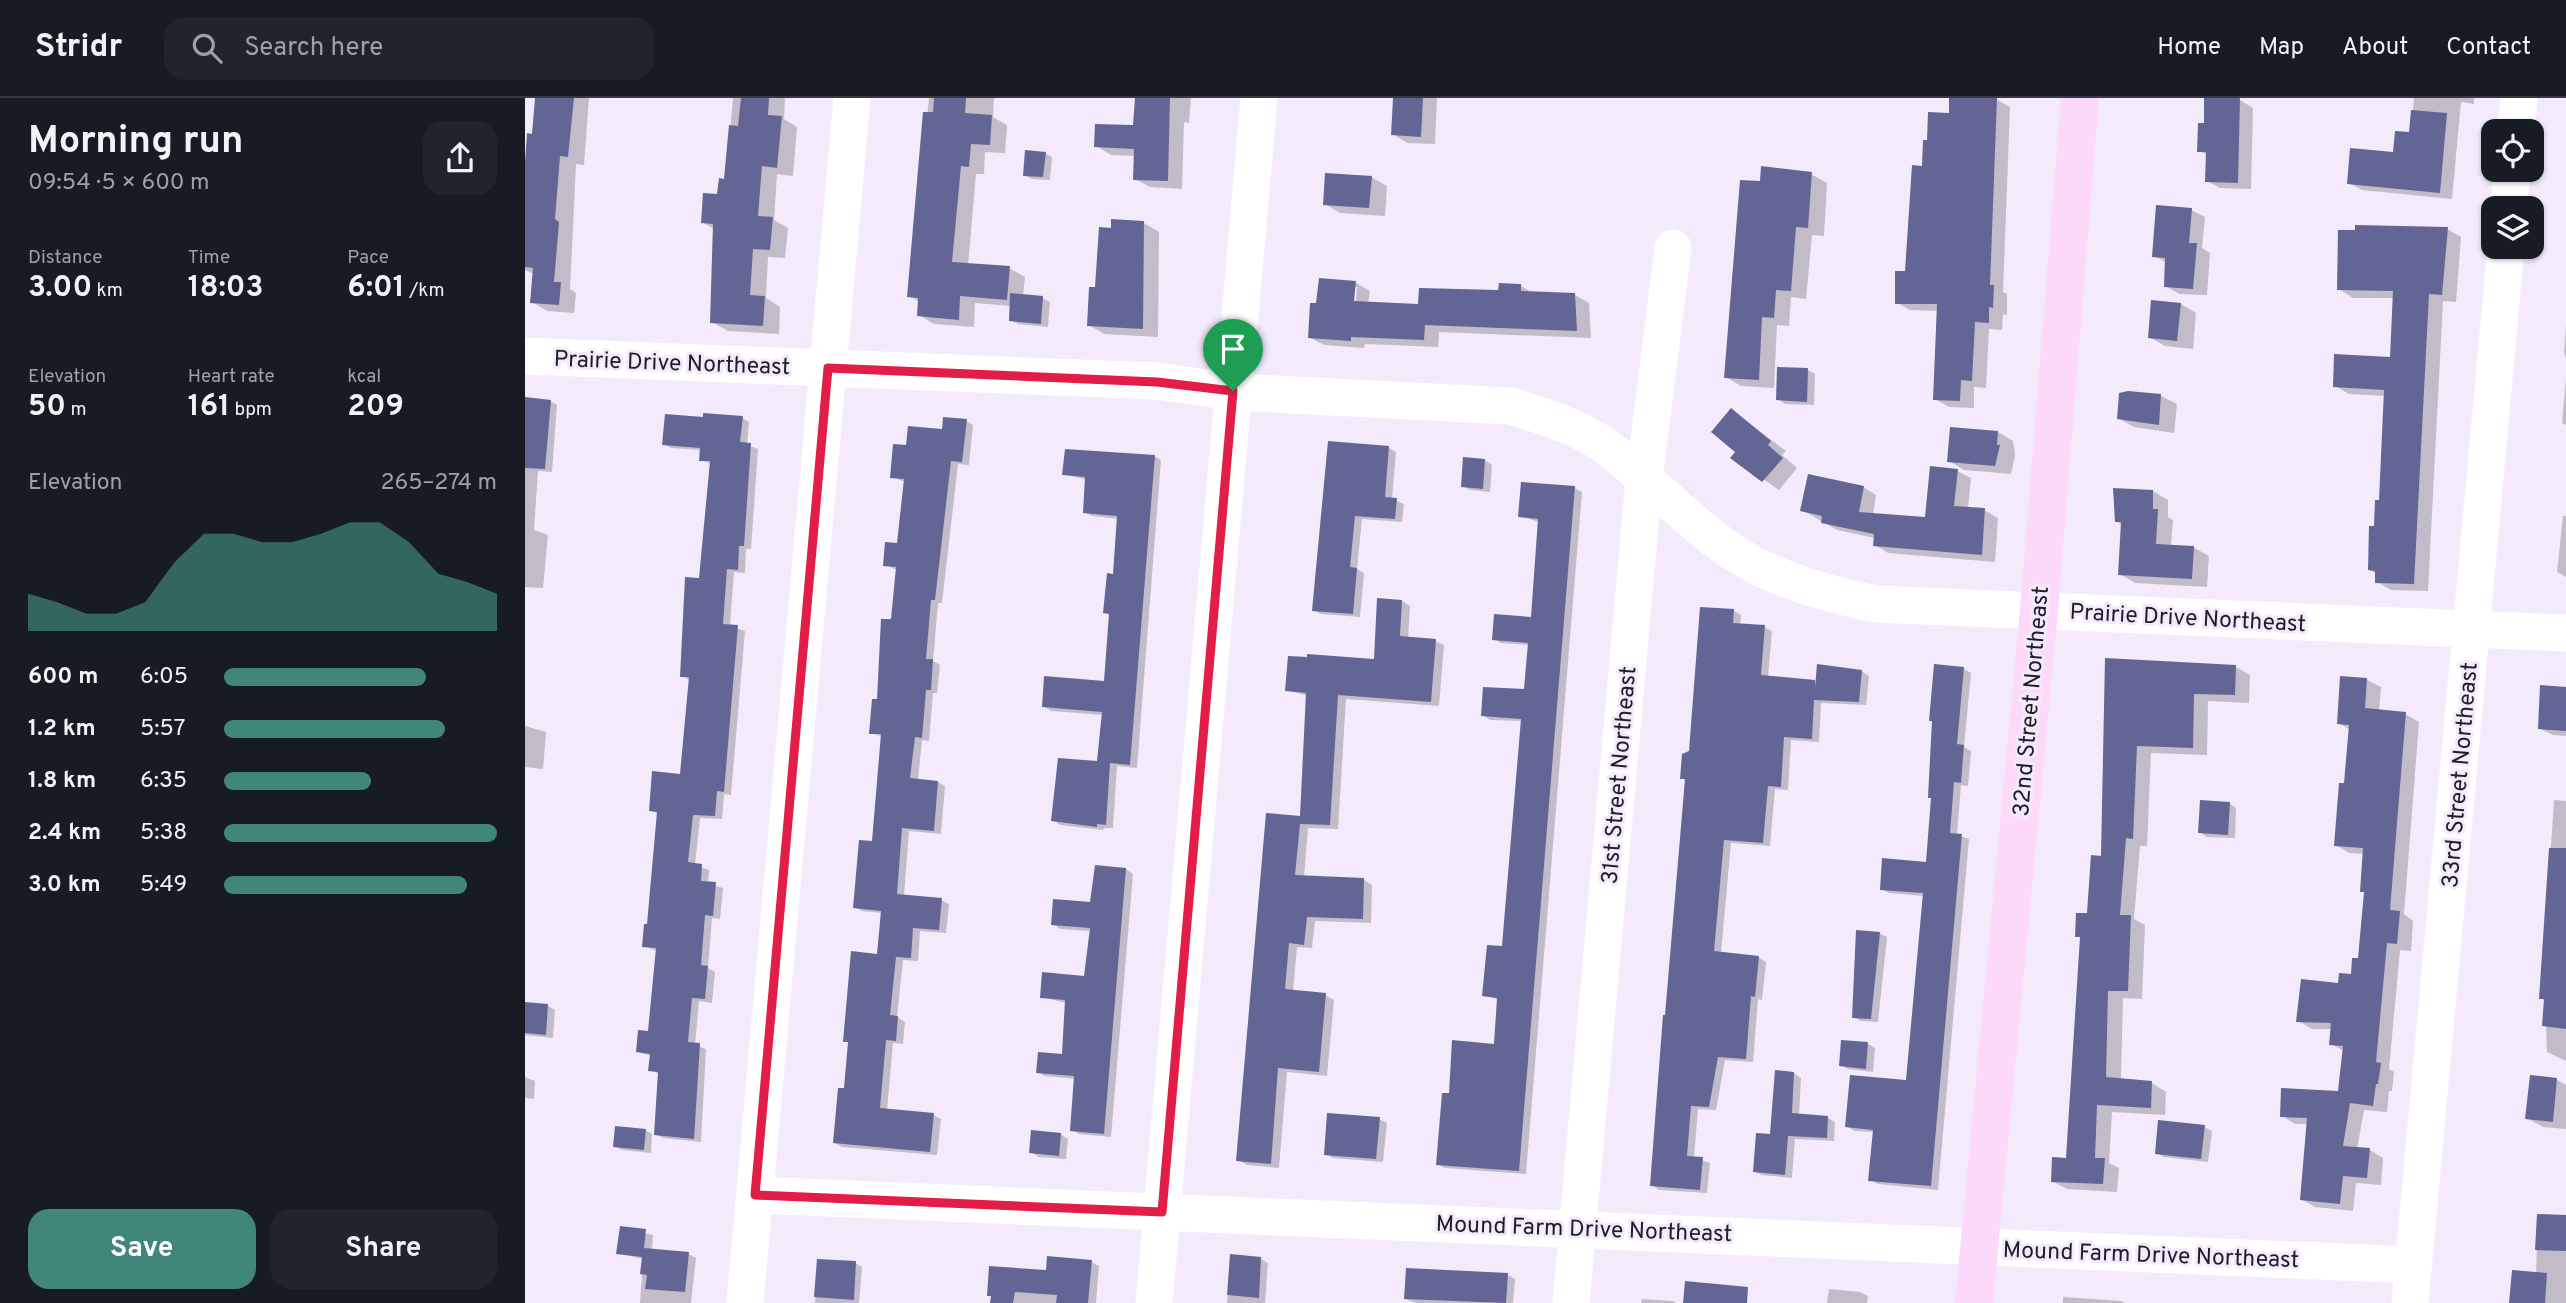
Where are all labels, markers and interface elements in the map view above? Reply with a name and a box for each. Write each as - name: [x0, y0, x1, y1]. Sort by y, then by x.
- search box: [164, 17, 654, 80]
- text: Stridr: [35, 27, 122, 69]
- icon: search: [188, 29, 226, 67]
- text: Search here: [244, 32, 383, 65]
- text: Home: [2157, 33, 2221, 63]
- text: Map: [2259, 33, 2304, 63]
- text: About: [2342, 33, 2408, 63]
- text: Contact: [2446, 33, 2531, 63]
- text: Morning run: [28, 118, 244, 167]
- map controls: [2481, 119, 2544, 259]
- button: locate: [2481, 119, 2544, 182]
- button: share: [423, 121, 497, 195]
- text: 09:54 · 5 × 600 m: [28, 169, 209, 198]
- button: layers: [2481, 196, 2544, 259]
- text: Distance: [28, 246, 103, 270]
- text: Time: [188, 246, 230, 270]
- text: Pace: [347, 246, 389, 270]
- text: 3.00: [28, 270, 92, 307]
- text: 18:03: [188, 270, 264, 307]
- text: 6:01: [347, 270, 405, 307]
- text: km: [92, 279, 123, 303]
- text: /km: [405, 279, 445, 303]
- pin: [1203, 319, 1263, 391]
- icon: arrive: [1214, 330, 1252, 368]
- street label: Prairie Drive Northeast: [553, 346, 791, 383]
- text: Elevation: [28, 365, 106, 389]
- text: Heart rate: [188, 365, 275, 389]
- text: kcal: [347, 365, 381, 389]
- text: 50: [28, 389, 66, 426]
- text: 161: [188, 389, 230, 426]
- text: 209: [347, 389, 404, 426]
- text: m: [66, 398, 87, 422]
- text: bpm: [230, 398, 272, 422]
- text: Elevation: [28, 469, 123, 498]
- text: 265–274 m: [380, 469, 497, 498]
- street label: 32nd Street Northeast: [2008, 585, 2057, 818]
- street label: Prairie Drive Northeast: [2069, 599, 2307, 640]
- street label: 33rd Street Northeast: [2437, 661, 2486, 889]
- text: 600 m: [28, 663, 98, 692]
- text: 6:05: [140, 663, 188, 692]
- street label: 31st Street Northeast: [1597, 665, 1644, 885]
- text: 1.2 km: [28, 715, 96, 744]
- text: 5:57: [140, 715, 186, 744]
- text: 1.8 km: [28, 767, 96, 796]
- text: 6:35: [140, 767, 187, 796]
- text: 2.4 km: [28, 819, 101, 848]
- text: 5:38: [140, 819, 187, 848]
- text: 3.0 km: [28, 871, 101, 900]
- text: 5:49: [140, 871, 187, 900]
- button: Save: [28, 1209, 256, 1289]
- button: Share: [270, 1209, 497, 1289]
- street label: Mound Farm Drive Northeast: [1435, 1211, 1733, 1250]
- street label: Mound Farm Drive Northeast: [2002, 1237, 2300, 1276]

